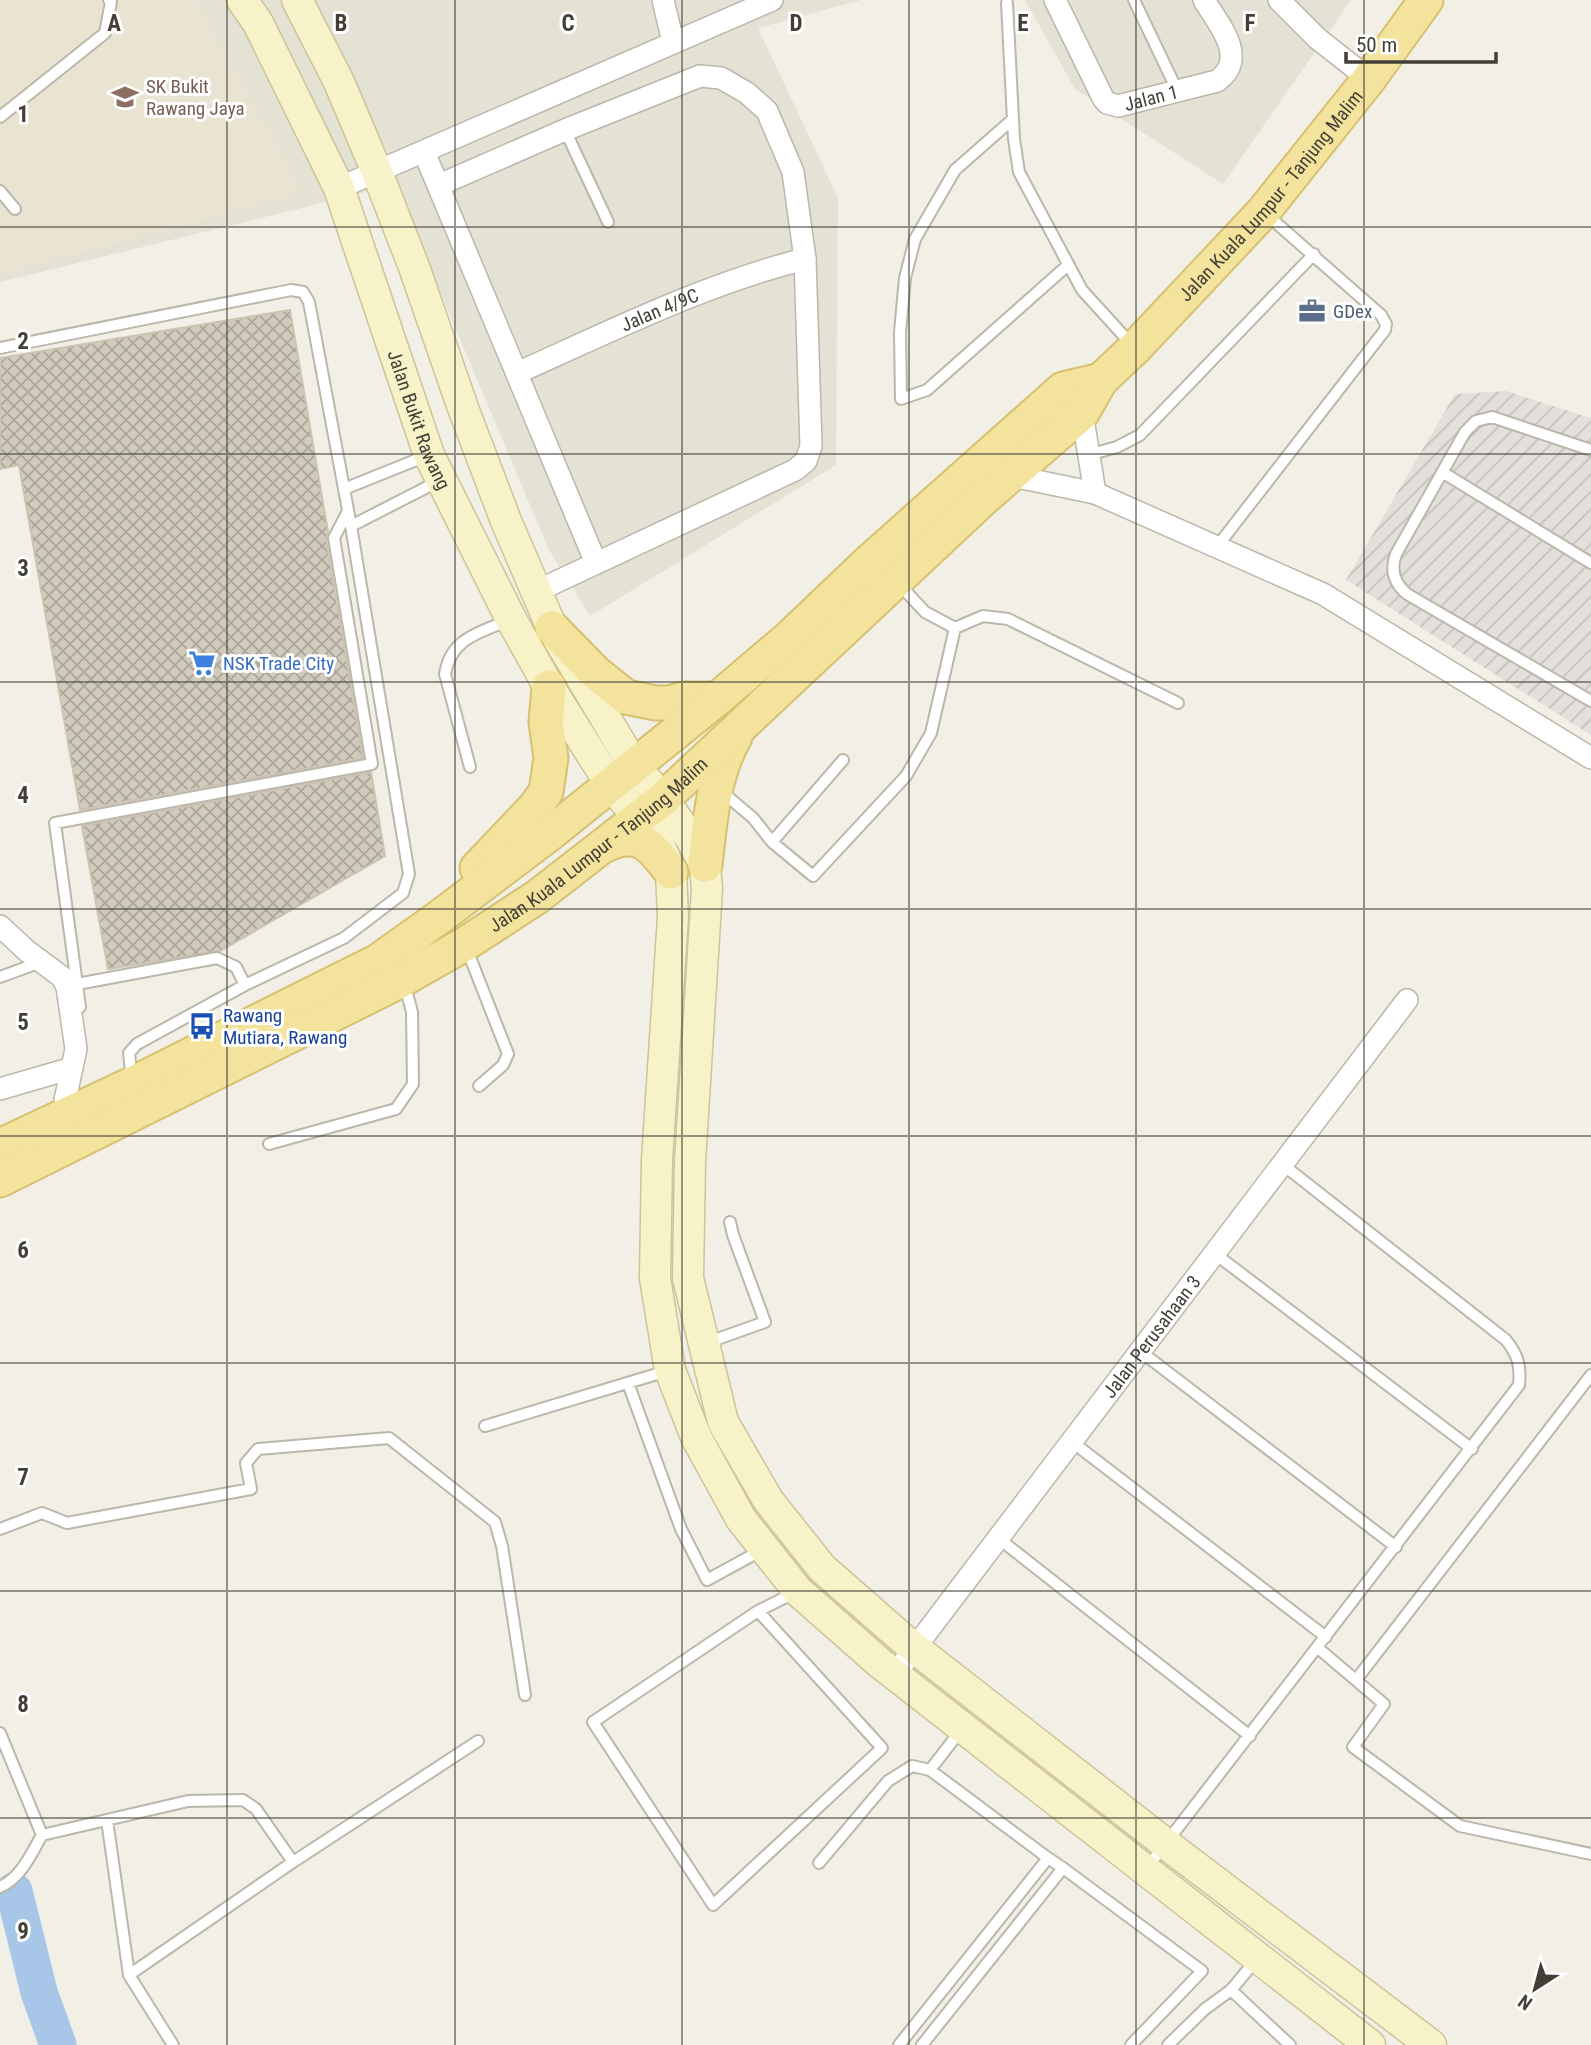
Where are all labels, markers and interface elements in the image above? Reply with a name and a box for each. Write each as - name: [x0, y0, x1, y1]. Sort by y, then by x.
- text: A: [107, 10, 121, 37]
- text: B: [335, 10, 347, 37]
- text: C: [561, 10, 575, 37]
- text: D: [790, 10, 803, 37]
- text: E: [1017, 10, 1029, 37]
- text: F: [1245, 10, 1256, 37]
- scale bar: [1346, 21, 1496, 65]
- text: 50 m: [1356, 33, 1397, 57]
- place label: SK Bukit Rawang Jaya: [146, 75, 245, 120]
- street label: Jalan 1: [1122, 80, 1180, 116]
- school or university icon: SK Bukit Rawang Jaya: [110, 82, 140, 112]
- street label: Jalan Kuala Lumpur - Tanjung Malim: [1174, 85, 1367, 306]
- text: 1: [17, 101, 29, 128]
- street label: Jalan 4/9C: [617, 283, 702, 336]
- office icon: GDex: [1297, 296, 1327, 326]
- place label: GDex: [1333, 300, 1372, 323]
- text: 2: [17, 328, 29, 355]
- street label: Jalan Bukit Rawang: [383, 347, 456, 493]
- text: 3: [17, 555, 29, 582]
- supermarket icon: NSK Trade City: [187, 648, 217, 678]
- place label: NSK Trade City: [223, 652, 334, 675]
- street label: Jalan Kuala Lumpur - Tanjung Malim: [484, 752, 712, 937]
- text: 4: [17, 782, 29, 809]
- place label: Rawang Mutiara, Rawang: [223, 1004, 347, 1049]
- text: 5: [17, 1009, 29, 1036]
- bus stop icon: Rawang Mutiara, Rawang: [187, 1011, 217, 1041]
- text: 6: [17, 1237, 29, 1264]
- street label: Jalan Perusahaan 3: [1098, 1271, 1205, 1402]
- text: 7: [17, 1464, 29, 1491]
- text: 8: [17, 1691, 29, 1718]
- text: 9: [17, 1918, 29, 1945]
- north arrow: [1500, 1954, 1570, 2024]
- text: N: [1514, 1990, 1537, 2015]

